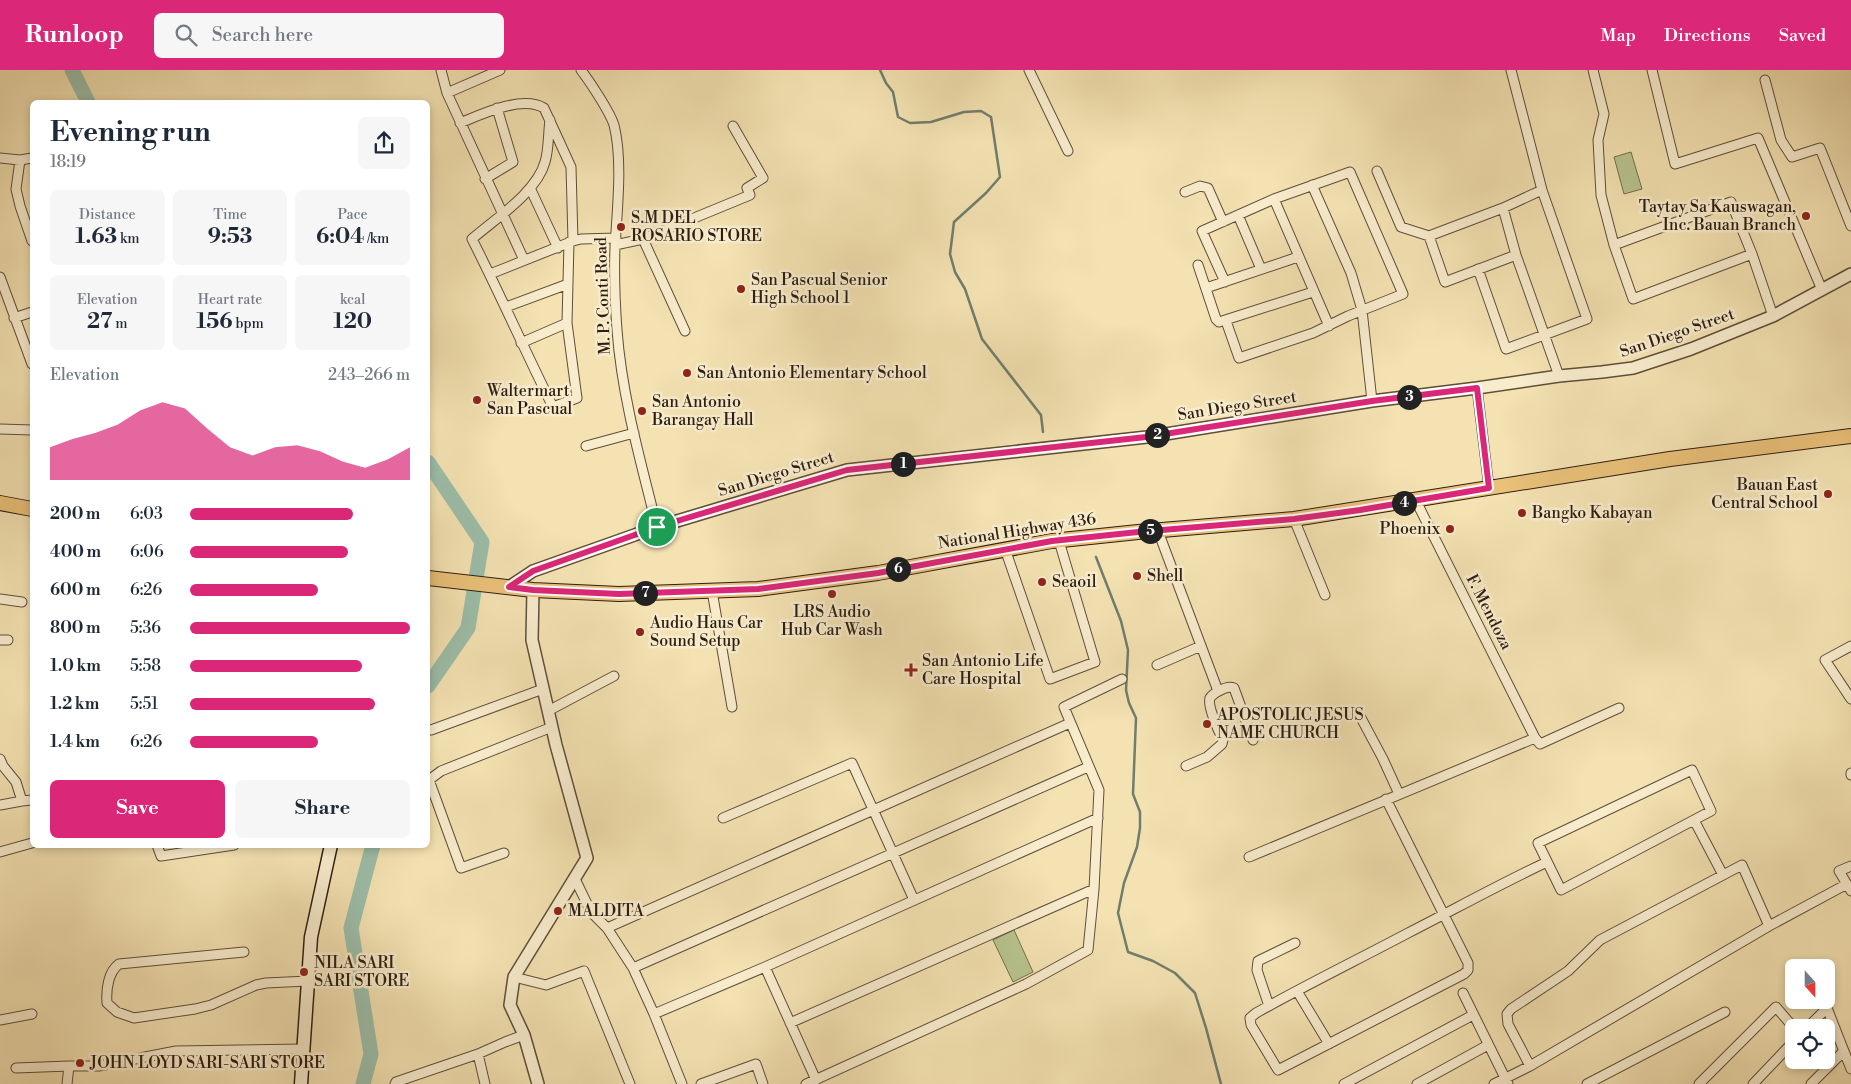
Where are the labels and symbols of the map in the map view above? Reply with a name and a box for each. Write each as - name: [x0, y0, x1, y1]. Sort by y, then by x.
- place label: Taytay Sa Kauswagan, Inc. Bauan Branch: [1639, 197, 1796, 235]
- place label: S.M DEL ROSARIO STORE: [631, 208, 762, 246]
- marker: Taytay Sa Kauswagan, Inc. Bauan Branch: [1800, 210, 1812, 222]
- marker: S.M DEL ROSARIO STORE: [615, 221, 627, 233]
- street label: M. P. Conti Road: [591, 237, 615, 355]
- place label: San Pascual Senior High School 1: [751, 270, 888, 308]
- marker: San Pascual Senior High School 1: [735, 283, 747, 295]
- street label: San Diego Street: [1617, 304, 1737, 362]
- place label: San Antonio Elementary School: [697, 363, 927, 383]
- marker: San Antonio Elementary School: [681, 367, 693, 379]
- place label: Waltermart San Pascual: [486, 381, 573, 419]
- pin: 3: [1396, 384, 1422, 410]
- street label: San Diego Street: [1176, 387, 1298, 425]
- place label: San Antonio Barangay Hall: [651, 392, 754, 430]
- marker: Waltermart San Pascual: [471, 394, 483, 406]
- marker: San Antonio Barangay Hall: [636, 405, 648, 417]
- pin: 2: [1144, 422, 1170, 448]
- street label: San Diego Street: [716, 447, 837, 501]
- pin: 1: [890, 452, 916, 476]
- place label: Bauan East Central School: [1711, 475, 1818, 513]
- marker: Bauan East Central School: [1822, 488, 1834, 500]
- pin: 4: [1392, 490, 1416, 516]
- place label: Bangko Kabayan: [1531, 503, 1653, 523]
- pin: [636, 506, 678, 548]
- marker: Bangko Kabayan: [1516, 507, 1528, 519]
- street label: National Highway 436: [937, 509, 1098, 553]
- pin: 5: [1138, 518, 1162, 544]
- place label: Phoenix: [1380, 519, 1441, 539]
- marker: Phoenix: [1444, 523, 1456, 535]
- pin: 6: [886, 556, 910, 582]
- place label: Shell: [1147, 566, 1184, 586]
- marker: Shell: [1131, 570, 1143, 582]
- street label: F. Mendoza: [1462, 571, 1517, 654]
- place label: Seaoil: [1052, 572, 1097, 592]
- marker: Seaoil: [1036, 576, 1048, 588]
- pin: 7: [632, 580, 658, 606]
- marker: LRS Audio Hub Car Wash: [826, 588, 838, 600]
- place label: LRS Audio Hub Car Wash: [781, 602, 883, 640]
- place label: Audio Haus Car Sound Setup: [649, 613, 763, 651]
- marker: Audio Haus Car Sound Setup: [634, 626, 646, 638]
- place label: San Antonio Life Care Hospital: [922, 651, 1044, 689]
- marker: San Antonio Life Care Hospital: [904, 663, 918, 677]
- place label: APOSTOLIC JESUS NAME CHURCH: [1216, 705, 1364, 743]
- marker: APOSTOLIC JESUS NAME CHURCH: [1201, 718, 1213, 730]
- place label: MALDITA: [568, 901, 645, 921]
- marker: MALDITA: [552, 905, 564, 917]
- place label: NILA SARI SARI STORE: [314, 953, 409, 991]
- north arrow: [1785, 959, 1835, 1009]
- marker: NILA SARI SARI STORE: [298, 966, 310, 978]
- place label: JOHN LOYD SARI-SARI STORE: [89, 1053, 325, 1073]
- marker: JOHN LOYD SARI-SARI STORE: [74, 1057, 86, 1069]

